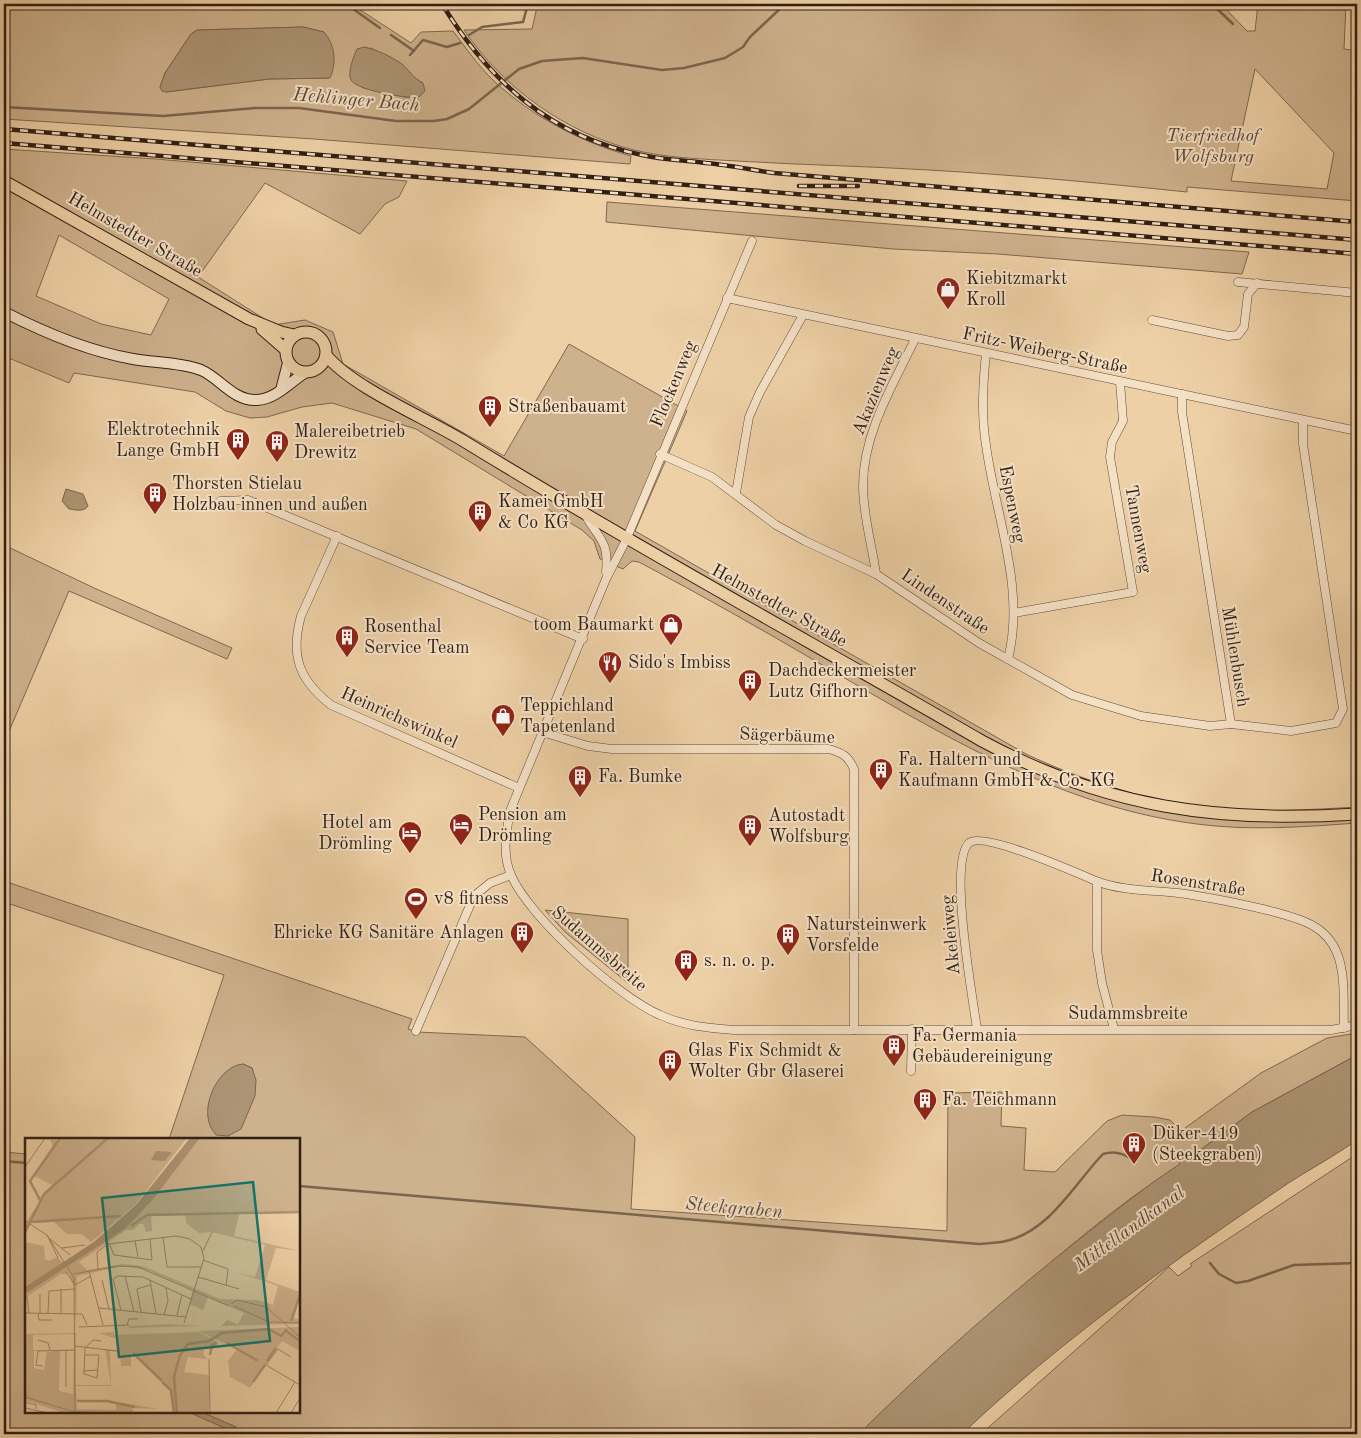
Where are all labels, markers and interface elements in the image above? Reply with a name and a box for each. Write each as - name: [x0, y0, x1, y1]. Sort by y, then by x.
- water label: Hehlinger Bach: [291, 86, 420, 116]
- park label: Tierfriedhof Wolfsburg: [1166, 127, 1263, 166]
- street label: Helmstedter Straße: [65, 189, 205, 281]
- place label: Kiebitzmarkt Kroll: [966, 270, 1067, 309]
- shop icon: Kiebitzmarkt Kroll: [935, 276, 961, 310]
- street label: Fritz-Weiberg-Straße: [961, 325, 1129, 377]
- street label: Flockenweg: [648, 338, 700, 430]
- street label: Akazienweg: [849, 344, 903, 438]
- building icon: Straßenbauamt: [477, 394, 503, 428]
- place label: Straßenbauamt: [508, 398, 626, 416]
- place label: Elektrotechnik Lange GmbH: [106, 421, 220, 460]
- place label: Malereibetrieb Drewitz: [294, 423, 405, 462]
- building icon: Elektrotechnik Lange GmbH: [225, 427, 251, 461]
- building icon: Malereibetrieb Drewitz: [264, 429, 290, 463]
- street label: Espenweg: [996, 464, 1028, 545]
- place label: Thorsten Stielau Holzbau innen und außen: [172, 475, 368, 514]
- building icon: Thorsten Stielau Holzbau innen und außen: [142, 481, 168, 515]
- street label: Tannenweg: [1121, 483, 1155, 575]
- place label: Kamei GmbH & Co KG: [498, 493, 604, 532]
- building icon: Kamei GmbH & Co KG: [467, 499, 493, 533]
- street label: Helmstedter Straße: [708, 561, 850, 651]
- street label: Lindenstraße: [898, 566, 992, 638]
- street label: Mühlenbusch: [1218, 605, 1252, 709]
- shop icon: toom Baumarkt: [658, 612, 684, 646]
- place label: toom Baumarkt: [533, 616, 654, 634]
- place label: Rosenthal Service Team: [364, 618, 469, 657]
- building icon: Rosenthal Service Team: [334, 624, 360, 658]
- restaurant icon: Sido's Imbiss: [597, 650, 623, 684]
- place label: Sido's Imbiss: [628, 654, 731, 672]
- place label: Dachdeckermeister Lutz Gifhorn: [768, 662, 917, 701]
- building icon: Dachdeckermeister Lutz Gifhorn: [737, 668, 763, 702]
- street label: Heinrichswinkel: [338, 684, 460, 752]
- place label: Teppichland Tapetenland: [520, 697, 616, 736]
- shop icon: Teppichland Tapetenland: [490, 703, 516, 737]
- street label: Sägerbäume: [739, 725, 835, 747]
- place label: Fa. Haltern und Kaufmann GmbH & Co. KG: [898, 751, 1116, 790]
- building icon: Fa. Haltern und Kaufmann GmbH & Co. KG: [868, 757, 894, 791]
- building icon: Fa. Bumke: [567, 764, 593, 798]
- place label: Fa. Bumke: [598, 768, 682, 786]
- place label: Pension am Drömling: [478, 806, 567, 845]
- place label: Autostadt Wolfsburg: [768, 807, 849, 846]
- hotel icon: Pension am Drömling: [448, 812, 474, 846]
- building icon: Autostadt Wolfsburg: [737, 813, 763, 847]
- place label: Hotel am Drömling: [318, 814, 392, 853]
- hotel icon: Hotel am Drömling: [397, 820, 423, 854]
- street label: Rosenstraße: [1149, 867, 1247, 899]
- sports icon: v8 fitness: [403, 886, 429, 920]
- place label: v8 fitness: [434, 890, 509, 908]
- street label: Akeleiweg: [939, 894, 963, 976]
- street label: Sudammsbreite: [548, 903, 650, 995]
- place label: Natursteinwerk Vorsfelde: [806, 916, 927, 955]
- building icon: Ehricke KG Sanitäre Anlagen: [509, 920, 535, 954]
- building icon: Natursteinwerk Vorsfelde: [775, 922, 801, 956]
- place label: Ehricke KG Sanitäre Anlagen: [273, 924, 504, 942]
- building icon: s. n. o. p.: [673, 948, 699, 982]
- place label: s. n. o. p.: [704, 952, 775, 970]
- street label: Sudammsbreite: [1068, 1005, 1188, 1023]
- place label: Fa. Germania Gebäudereinigung: [912, 1027, 1053, 1066]
- building icon: Fa. Germania Gebäudereinigung: [881, 1033, 907, 1067]
- place label: Glas Fix Schmidt & Wolter Gbr Glaserei: [688, 1042, 844, 1081]
- building icon: Glas Fix Schmidt & Wolter Gbr Glaserei: [657, 1048, 683, 1082]
- building icon: Fa. Teichmann: [912, 1087, 938, 1121]
- place label: Fa. Teichmann: [942, 1091, 1057, 1109]
- place label: Düker-419 (Steekgraben): [1152, 1125, 1262, 1164]
- building icon: Düker-419 (Steekgraben): [1121, 1131, 1147, 1165]
- inset map: [25, 1138, 300, 1413]
- water label: Mittellandkanal: [1070, 1183, 1189, 1277]
- water label: Steekgraben: [684, 1195, 784, 1223]

